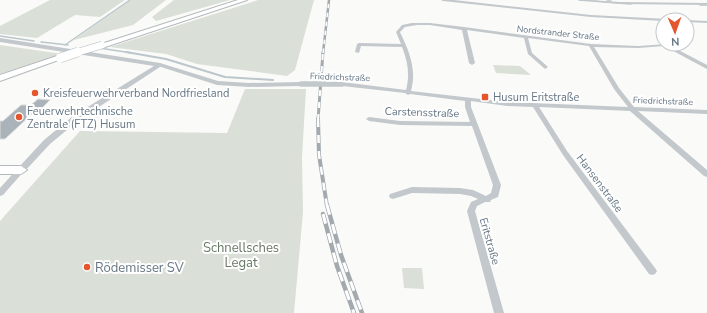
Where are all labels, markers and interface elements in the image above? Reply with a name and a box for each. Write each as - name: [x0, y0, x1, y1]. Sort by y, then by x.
- north arrow: [655, 12, 695, 52]
- street label: Nordstrander Straße: [516, 23, 600, 43]
- text: N: [671, 34, 680, 49]
- street label: Friedrichstraße: [310, 70, 371, 84]
- place label: Kreisfeuerwehrverband Nordfriesland: [43, 86, 229, 101]
- marker: Kreisfeuerwehrverband Nordfriesland: [30, 88, 40, 98]
- place label: Husum Eritstraße: [493, 90, 580, 105]
- marker: Husum Eritstraße: [480, 92, 490, 102]
- street label: Friedrichstraße: [633, 94, 694, 108]
- place label: Feuerwehrtechnische Zentrale (FTZ) Husum: [27, 104, 135, 132]
- street label: Carstensstraße: [384, 104, 460, 121]
- marker: Feuerwehrtechnische Zentrale (FTZ) Husum: [14, 112, 24, 122]
- street label: Hansenstraße: [573, 151, 627, 216]
- street label: Eritstraße: [476, 216, 503, 266]
- park label: Schnellsches Legat: [203, 239, 279, 272]
- place label: Rödemisser SV: [95, 259, 184, 277]
- marker: Rödemisser SV: [82, 262, 92, 272]

